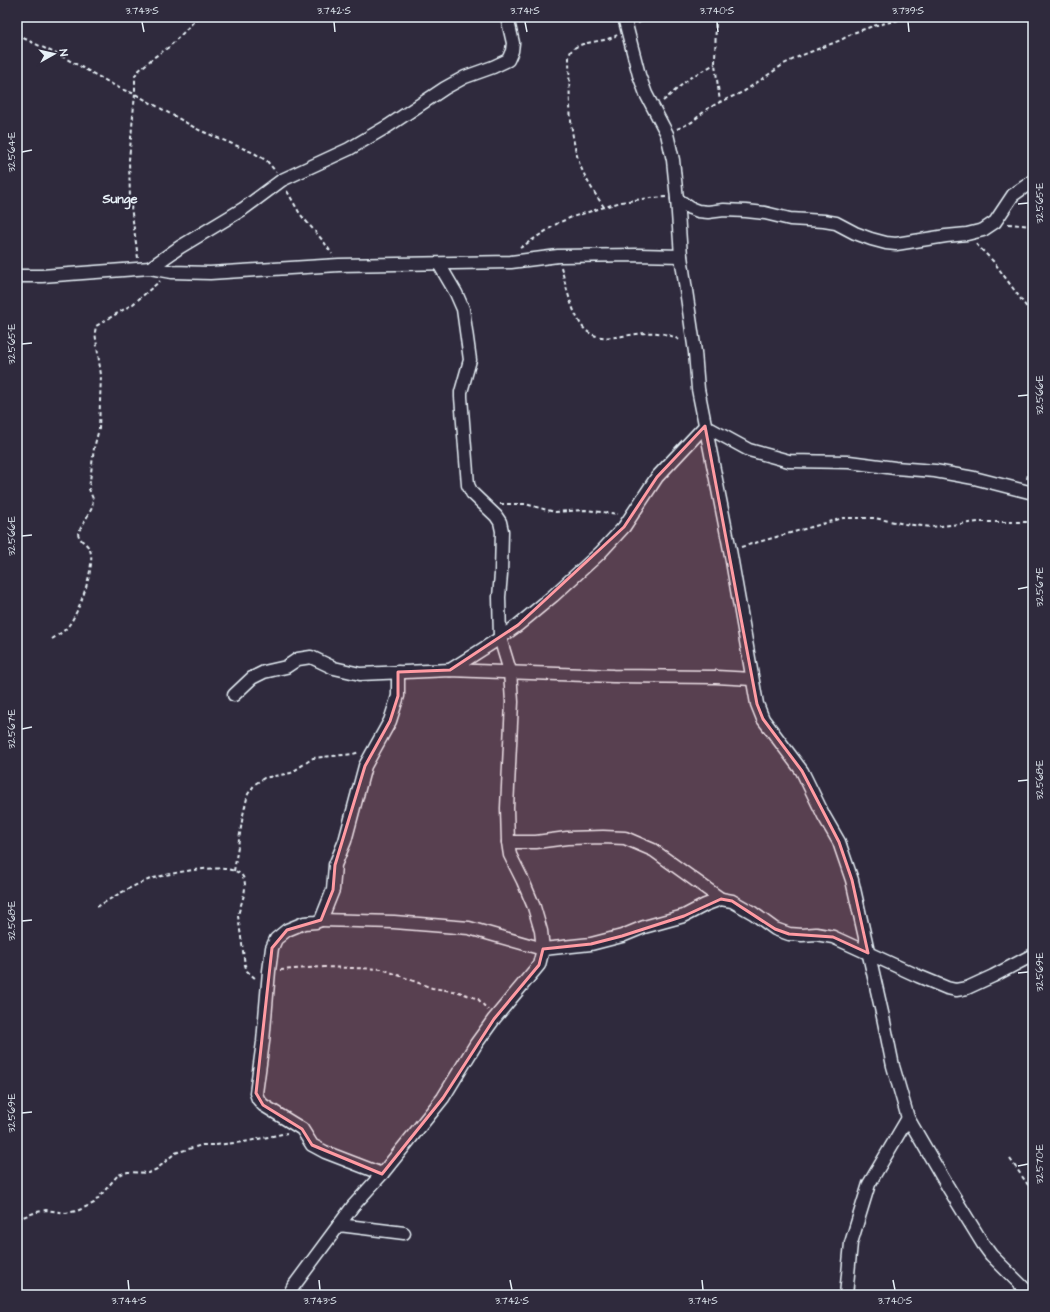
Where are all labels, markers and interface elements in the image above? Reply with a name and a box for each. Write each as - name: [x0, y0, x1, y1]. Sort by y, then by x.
- text: 3.743°S: [125, 4, 159, 18]
- text: 3.742°S: [317, 4, 351, 18]
- text: 3.741°S: [510, 4, 540, 18]
- text: 3.740°S: [700, 4, 735, 18]
- text: 3.739°S: [892, 4, 925, 18]
- north arrow: [34, 34, 74, 74]
- text: N: [55, 48, 71, 57]
- text: 32.564°E: [5, 132, 19, 172]
- text: 32.565°E: [1033, 183, 1047, 223]
- district label: Sunge: [101, 190, 138, 210]
- text: 32.565°E: [5, 324, 19, 364]
- text: 32.566°E: [1033, 375, 1047, 415]
- text: 32.566°E: [5, 516, 19, 556]
- text: 32.567°E: [1033, 567, 1047, 607]
- text: 32.567°E: [5, 709, 19, 749]
- text: 32.568°E: [1033, 760, 1047, 800]
- text: 32.568°E: [5, 901, 19, 941]
- text: 32.569°E: [1033, 952, 1047, 992]
- text: 32.569°E: [5, 1093, 19, 1133]
- text: 32.570°E: [1033, 1144, 1047, 1184]
- text: 3.744°S: [112, 1294, 147, 1308]
- text: 3.743°S: [303, 1294, 337, 1308]
- text: 3.742°S: [495, 1294, 529, 1308]
- text: 3.741°S: [688, 1294, 718, 1308]
- text: 3.740°S: [878, 1294, 913, 1308]

